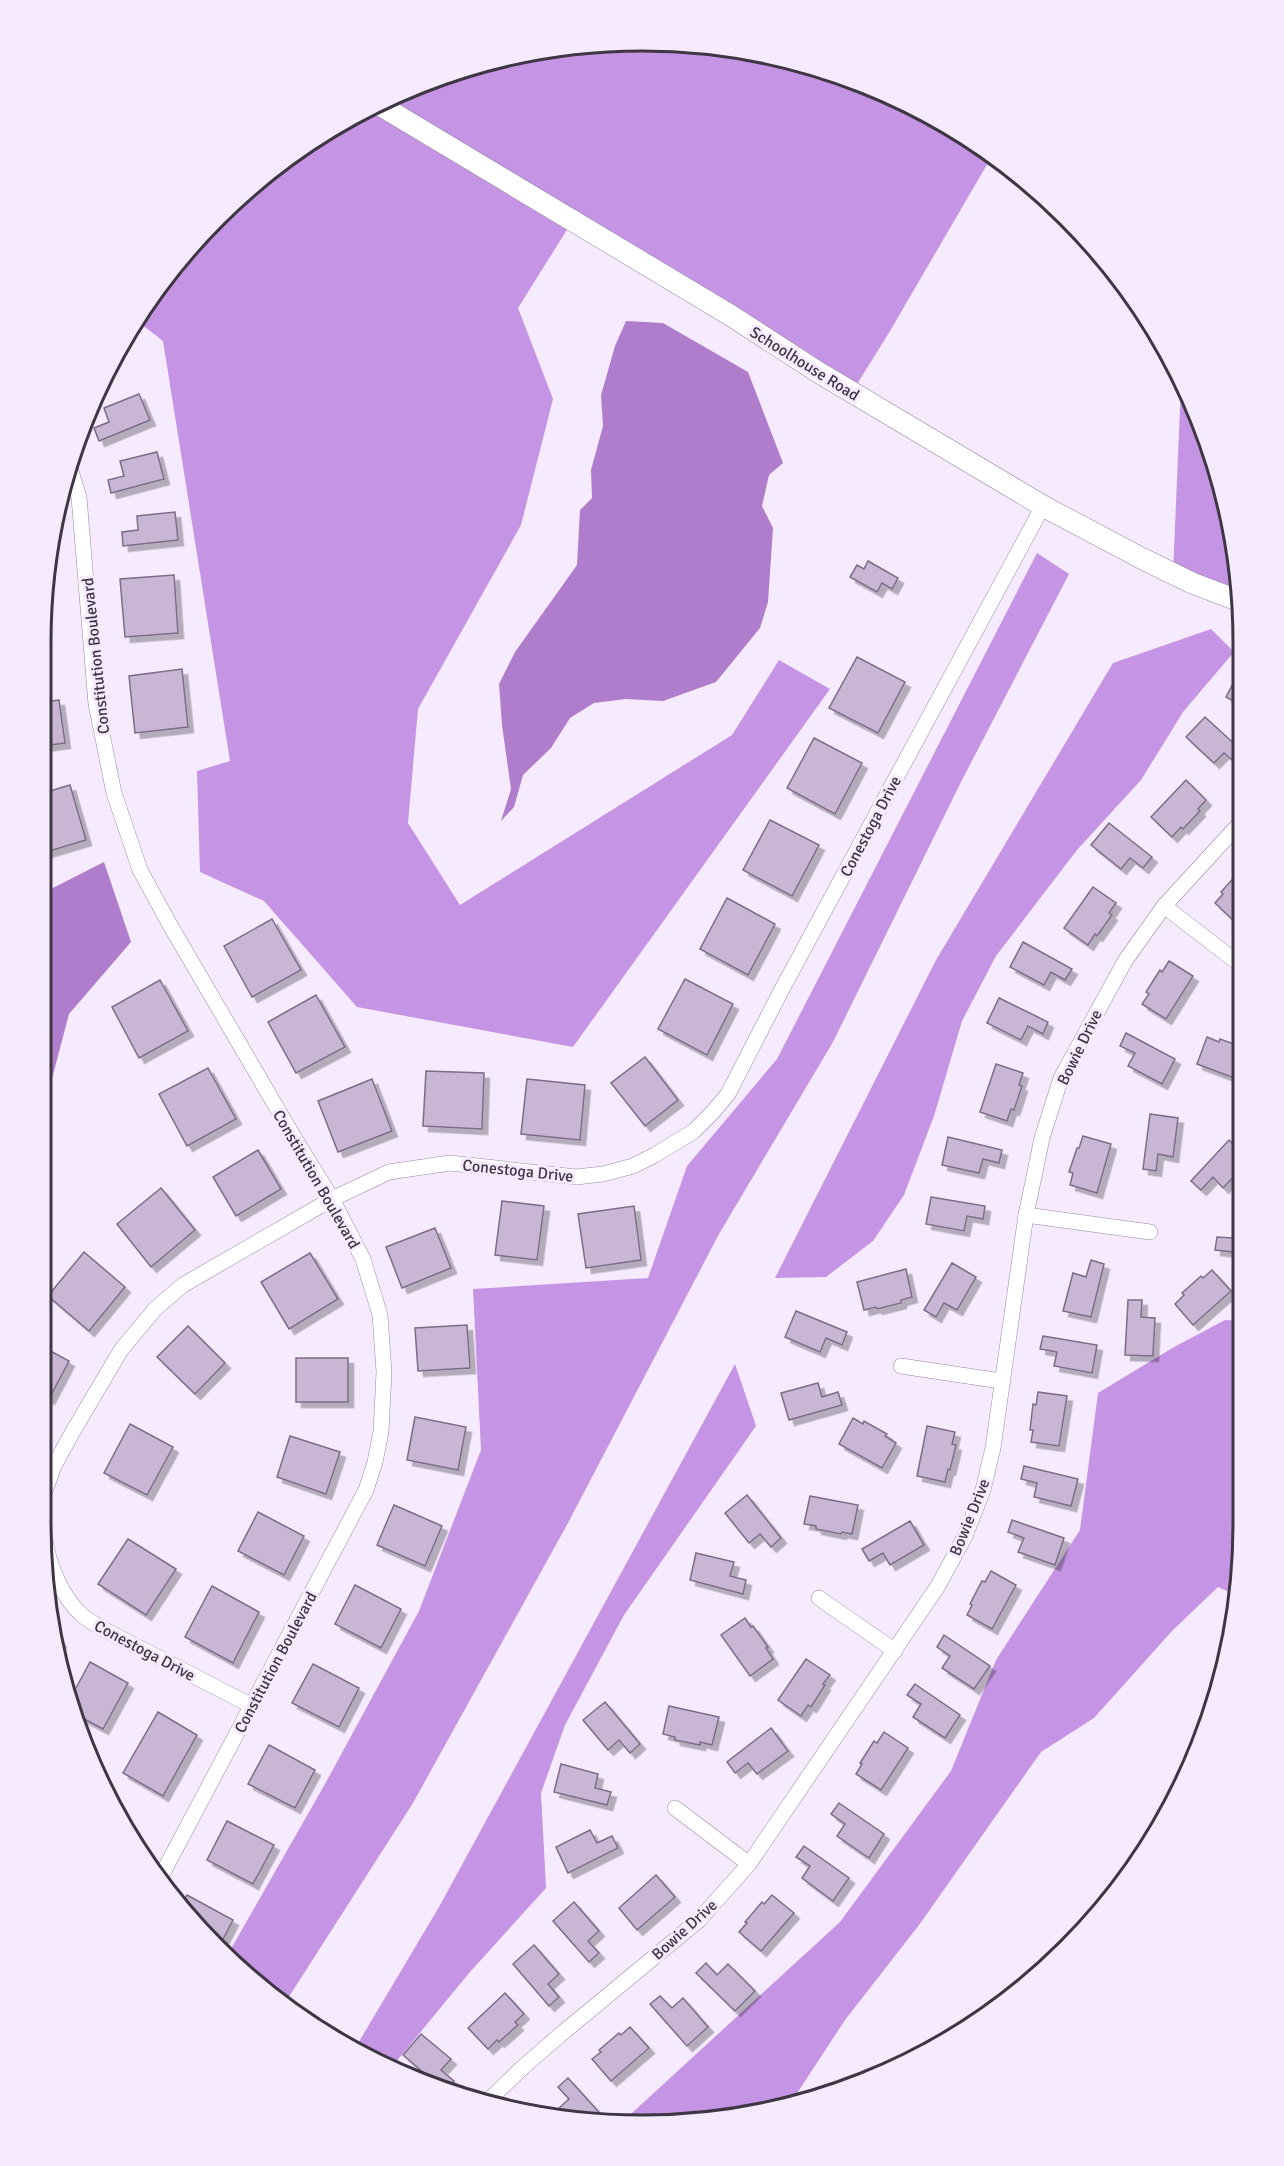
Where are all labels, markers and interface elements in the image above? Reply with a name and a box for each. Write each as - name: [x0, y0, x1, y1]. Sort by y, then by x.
- street label: Schoolhouse Road: [746, 322, 863, 405]
- street label: Constitution Boulevard: [78, 577, 114, 735]
- street label: Conestoga Drive: [836, 773, 906, 880]
- street label: Bowie Drive: [1053, 1007, 1107, 1088]
- street label: Constitution Boulevard: [268, 1106, 364, 1253]
- street label: Conestoga Drive: [462, 1155, 574, 1187]
- street label: Bowie Drive: [945, 1476, 994, 1559]
- street label: Constitution Boulevard: [230, 1588, 322, 1737]
- street label: Conestoga Drive: [91, 1616, 198, 1686]
- street label: Bowie Drive: [648, 1895, 722, 1964]

